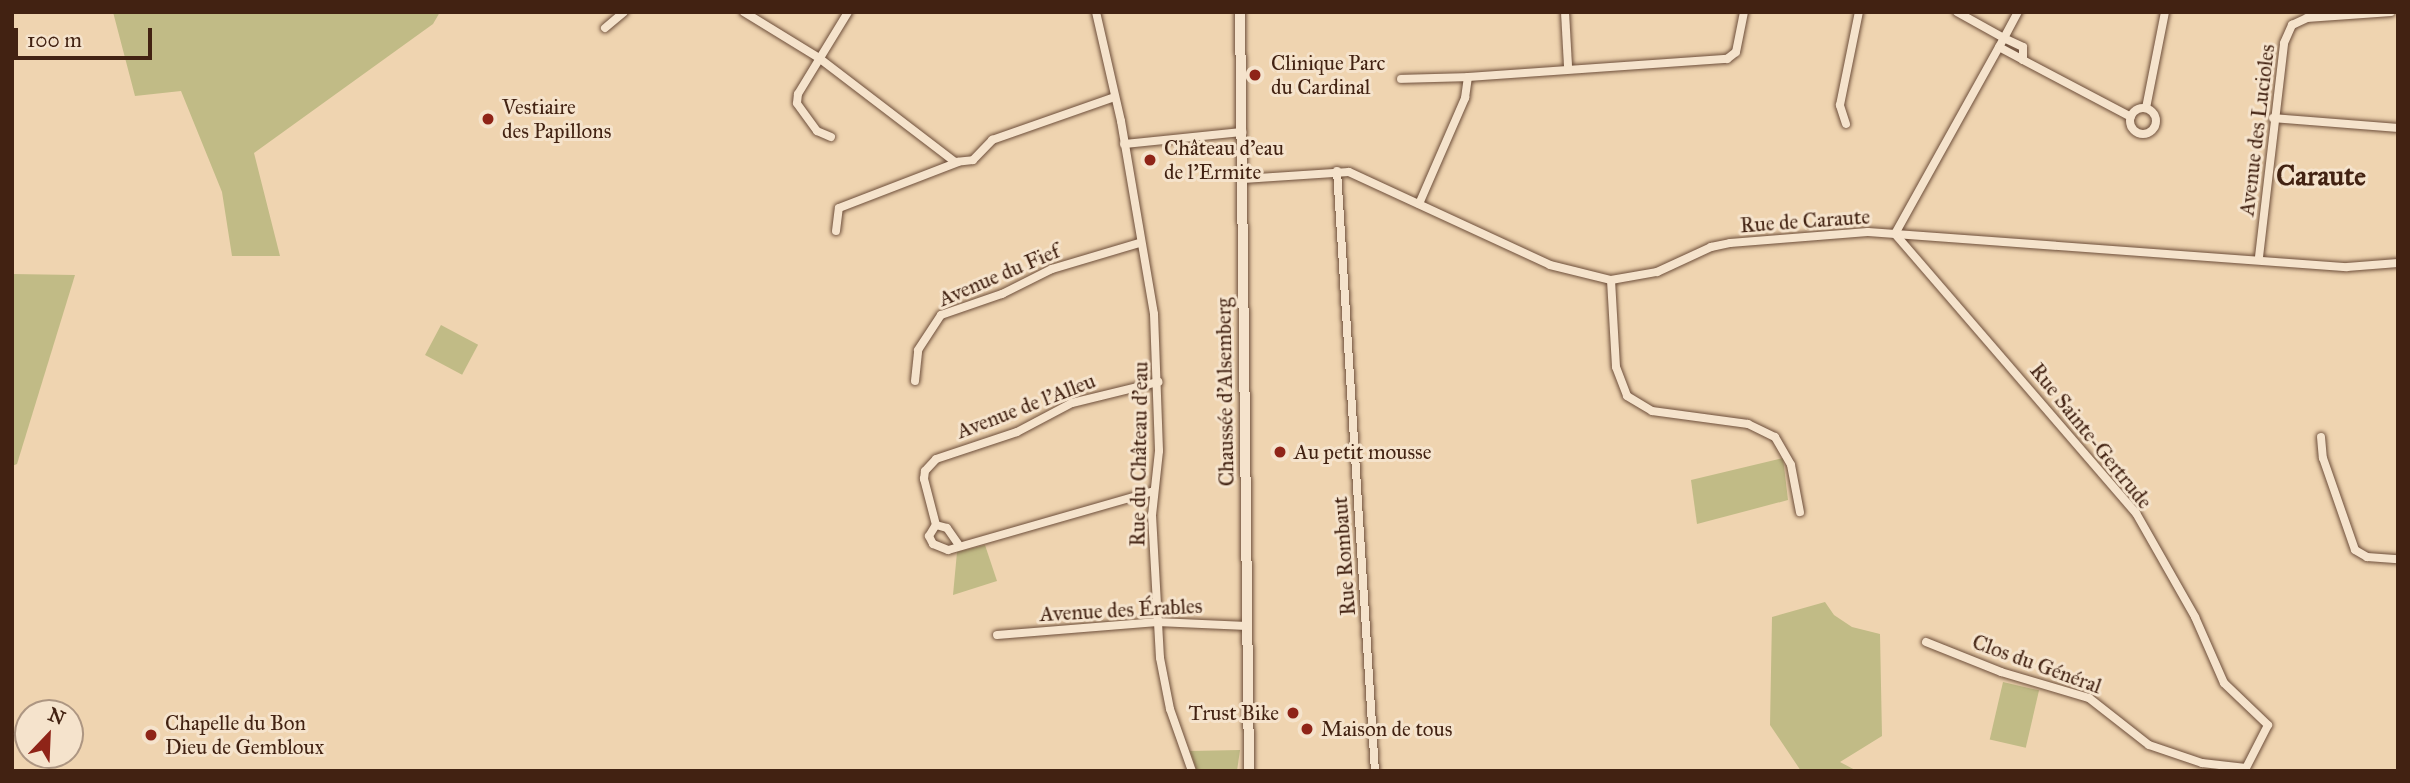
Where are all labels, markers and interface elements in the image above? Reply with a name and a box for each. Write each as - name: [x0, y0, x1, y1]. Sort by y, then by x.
- scale bar: [18, 14, 156, 58]
- text: 100 m: [27, 27, 82, 53]
- street label: Avenue des Lucioles: [2234, 43, 2280, 217]
- place label: Clinique Parc du Cardinal: [1271, 50, 1385, 100]
- marker: Clinique Parc du Cardinal: [1245, 65, 1265, 85]
- place label: Vestiaire des Papillons: [502, 94, 611, 144]
- marker: Vestiaire des Papillons: [480, 111, 496, 127]
- place label: Château d'eau de l'Ermite: [1164, 135, 1284, 185]
- marker: Château d'eau de l'Ermite: [1142, 152, 1158, 168]
- district label: Caraute: [2276, 159, 2366, 193]
- street label: Rue de Caraute: [1739, 204, 1871, 238]
- street label: Avenue du Fief: [935, 238, 1063, 312]
- street label: Chaussée d'Alsemberg: [1211, 297, 1239, 487]
- street label: Rue Sainte-Gertrude: [2025, 358, 2157, 514]
- street label: Rue du Château d'eau: [1125, 361, 1153, 547]
- street label: Avenue de l'Alleu: [953, 368, 1099, 444]
- place label: Au petit mousse: [1294, 439, 1432, 465]
- marker: Au petit mousse: [1272, 444, 1288, 460]
- street label: Rue Rombaut: [1327, 495, 1361, 617]
- street label: Avenue des Érables: [1039, 593, 1203, 627]
- street label: Clos du Général: [1969, 629, 2105, 699]
- north arrow: [14, 699, 84, 769]
- place label: Trust Bike: [1188, 700, 1279, 726]
- text: N: [45, 702, 69, 730]
- marker: Trust Bike: [1285, 705, 1301, 721]
- place label: Chapelle du Bon Dieu de Gembloux: [165, 710, 324, 760]
- place label: Maison de tous: [1321, 716, 1452, 742]
- marker: Maison de tous: [1299, 721, 1315, 737]
- marker: Chapelle du Bon Dieu de Gembloux: [143, 727, 159, 743]

